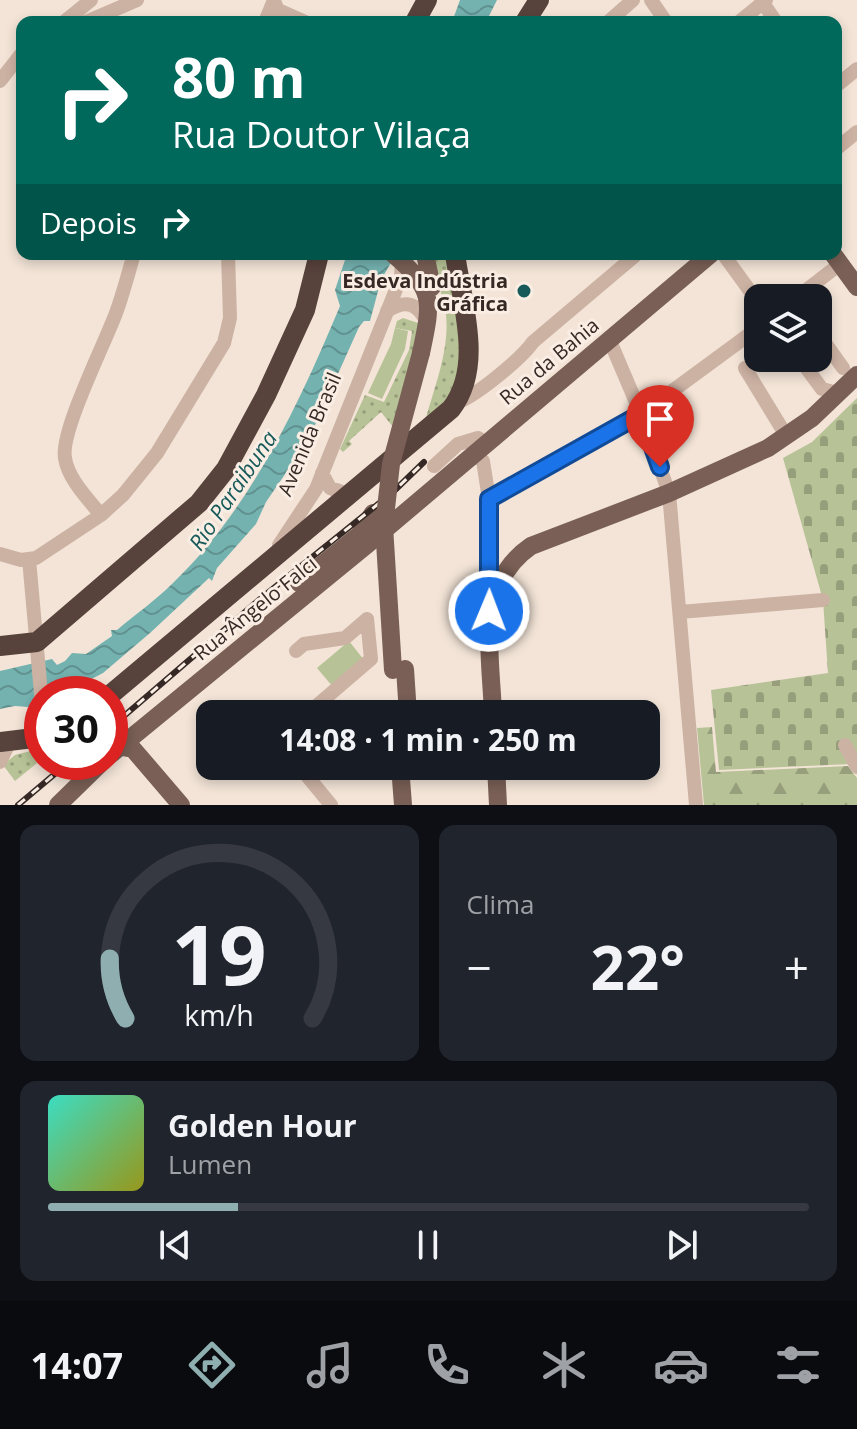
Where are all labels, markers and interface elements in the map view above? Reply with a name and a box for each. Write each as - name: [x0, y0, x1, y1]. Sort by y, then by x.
- text: 80 m: [172, 38, 306, 114]
- icon: right: [40, 48, 144, 152]
- text: Rua Doutor Vilaça: [172, 110, 471, 159]
- icon: right: [153, 200, 197, 244]
- text: Depois: [40, 202, 137, 243]
- place label: Esdeva Indústria Gráfica: [342, 267, 508, 317]
- marker: Esdeva Indústria Gráfica: [515, 282, 533, 300]
- map controls: [744, 284, 832, 372]
- button: layers: [744, 284, 832, 372]
- street label: Rua da Bahia: [494, 311, 604, 411]
- street label: Avenida Brasil: [271, 368, 347, 500]
- pin: [626, 385, 694, 467]
- icon: arrive: [638, 397, 682, 441]
- water label: Rio Paraibuna: [181, 424, 283, 556]
- street label: Rua Ângelo Falci: [188, 550, 322, 666]
- position arrow: [447, 569, 531, 653]
- speed limit sign: 30: [24, 676, 128, 780]
- text: 14:08 · 1 min · 250 m: [279, 719, 577, 760]
- text: Clima: [467, 886, 535, 922]
- text: 19: [172, 896, 267, 1009]
- text: 22°: [591, 926, 685, 1008]
- text: −: [467, 937, 492, 997]
- text: +: [784, 937, 809, 997]
- text: km/h: [185, 995, 254, 1034]
- text: Golden Hour: [168, 1105, 357, 1146]
- text: Lumen: [168, 1146, 252, 1182]
- icon: previous: [153, 1223, 197, 1267]
- icon: pause: [406, 1223, 450, 1267]
- icon: next: [660, 1223, 704, 1267]
- icon: directions: [184, 1337, 240, 1393]
- icon: music: [302, 1337, 358, 1393]
- icon: phone: [419, 1337, 475, 1393]
- icon: climate: [536, 1337, 592, 1393]
- icon: car: [653, 1337, 709, 1393]
- icon: filters: [770, 1337, 826, 1393]
- text: 14:07: [31, 1341, 123, 1390]

